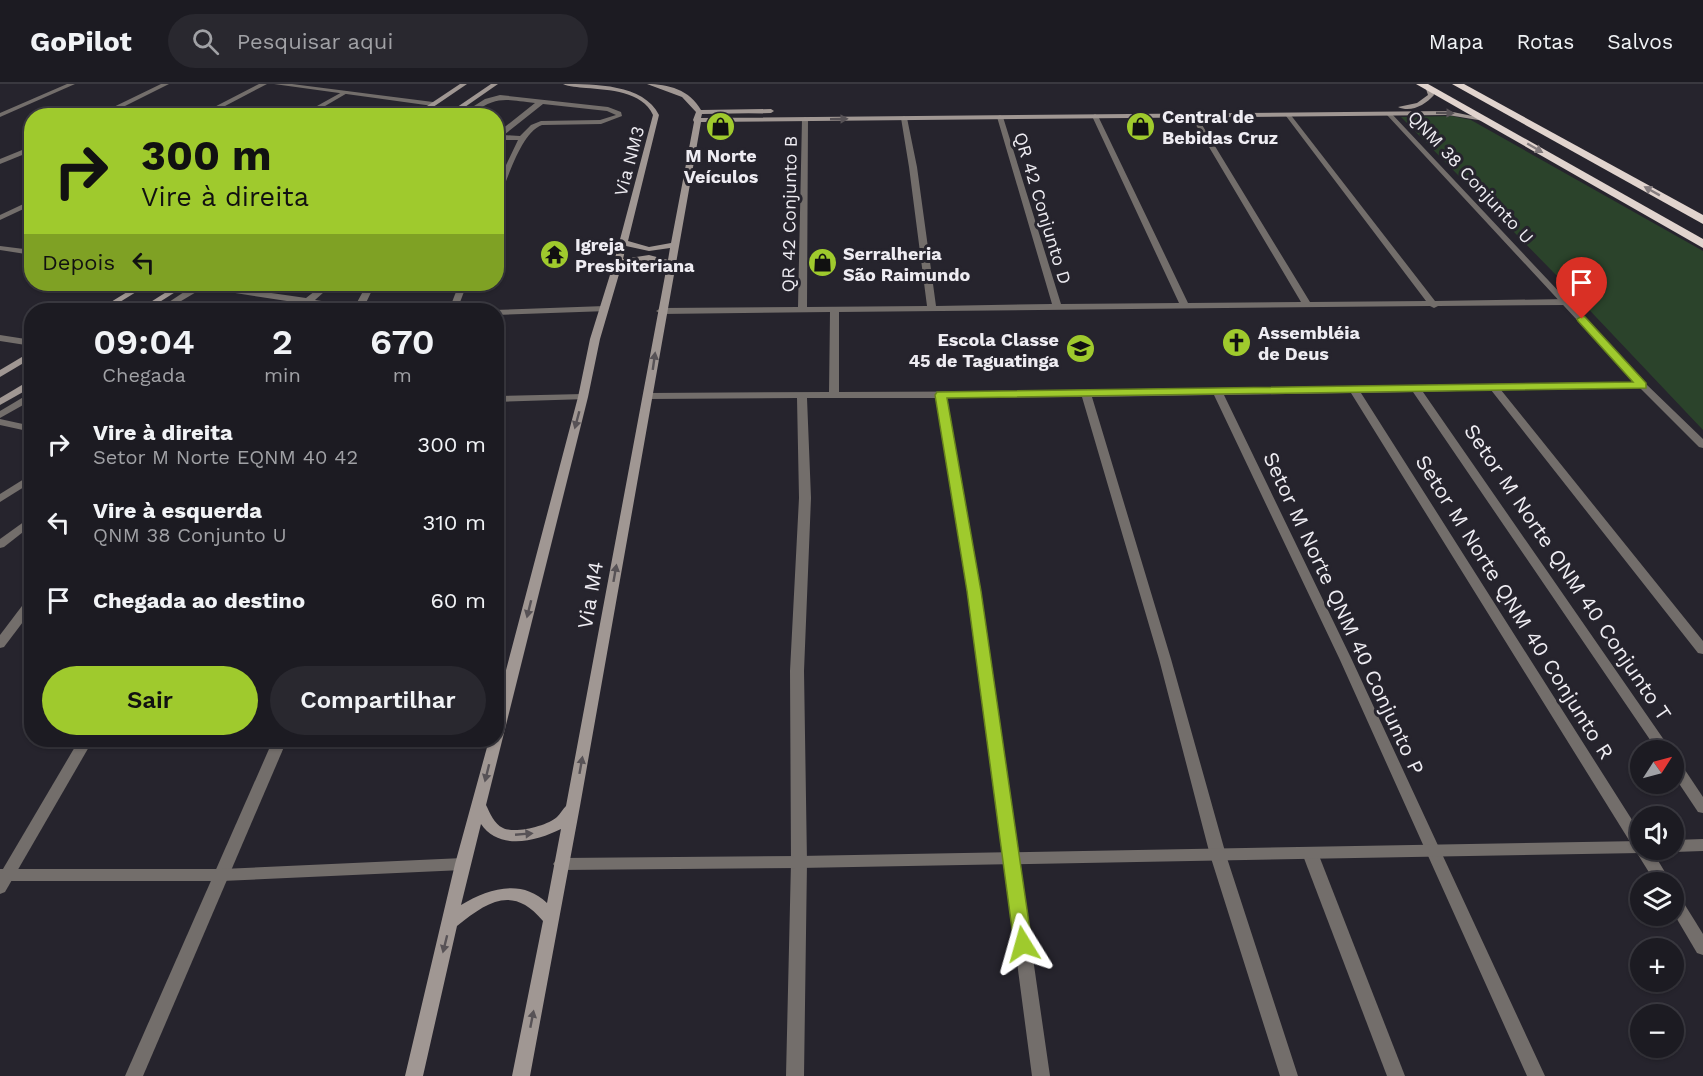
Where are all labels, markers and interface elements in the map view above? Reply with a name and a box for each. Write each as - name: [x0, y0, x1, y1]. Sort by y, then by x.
- search box: [168, 14, 588, 68]
- text: GoPilot: [30, 25, 132, 58]
- icon: search: [189, 25, 222, 58]
- text: Pesquisar aqui: [237, 29, 393, 54]
- text: Mapa: [1429, 29, 1483, 54]
- text: Rotas: [1516, 29, 1574, 54]
- text: Salvos: [1607, 29, 1673, 54]
- place label: Central de Bebidas Cruz: [1162, 106, 1278, 148]
- street label: QNM 38 Conjunto U: [1404, 106, 1538, 248]
- one-way arrow: [1435, 109, 1454, 118]
- shop icon: M Norte Veículos: [705, 110, 737, 142]
- shop icon: Central de Bebidas Cruz: [1125, 110, 1157, 142]
- one-way arrow: [829, 114, 848, 124]
- street label: Via NM3: [610, 124, 648, 198]
- street label: QR 42 Conjunto D: [1010, 129, 1076, 287]
- text: 300 m: [141, 131, 272, 180]
- icon: right: [42, 132, 120, 210]
- street label: QR 42 Conjunto B: [777, 136, 801, 292]
- one-way arrow: [1527, 143, 1544, 153]
- place label: M Norte Veículos: [684, 145, 759, 187]
- text: Vire à direita: [141, 181, 309, 213]
- one-way arrow: [1643, 186, 1660, 196]
- place label: Igreja Presbiteriana: [575, 234, 695, 276]
- temple icon: Igreja Presbiteriana: [538, 238, 570, 270]
- place label: Serralheria São Raimundo: [843, 243, 970, 285]
- icon: left: [127, 246, 160, 279]
- shop icon: Serralheria São Raimundo: [806, 247, 838, 279]
- text: Depois: [42, 250, 115, 275]
- pin: [1556, 257, 1607, 319]
- icon: arrive: [1565, 266, 1598, 299]
- text: 09:04: [93, 321, 195, 363]
- text: 2: [272, 321, 293, 363]
- text: 670: [370, 321, 435, 363]
- place label: Assembléia de Deus: [1258, 322, 1360, 364]
- church icon: Assembléia de Deus: [1221, 326, 1253, 358]
- place label: Escola Classe 45 de Taguatinga: [908, 329, 1060, 371]
- school or university icon: Escola Classe 45 de Taguatinga: [1064, 333, 1096, 365]
- one-way arrow: [650, 351, 659, 370]
- text: Chegada: [102, 363, 186, 387]
- text: min: [264, 363, 301, 387]
- text: m: [393, 363, 412, 387]
- one-way arrow: [572, 411, 582, 429]
- street label: Setor M Norte QNM 40 Conjunto T: [1459, 419, 1677, 725]
- text: Vire à direita: [93, 420, 233, 445]
- icon: right: [42, 428, 75, 461]
- text: 300 m: [417, 432, 486, 457]
- text: Setor M Norte EQNM 40 42: [93, 445, 358, 469]
- street label: Setor M Norte QNM 40 Conjunto P: [1258, 448, 1430, 778]
- street label: Setor M Norte QNM 40 Conjunto R: [1411, 450, 1619, 764]
- text: Vire à esquerda: [93, 498, 262, 523]
- icon: left: [42, 506, 75, 539]
- text: 310 m: [422, 510, 486, 535]
- text: QNM 38 Conjunto U: [93, 523, 287, 547]
- street label: Via M4: [572, 559, 608, 631]
- one-way arrow: [611, 564, 620, 583]
- icon: arrive: [42, 584, 75, 617]
- text: Chegada ao destino: [93, 588, 305, 613]
- text: 60 m: [430, 588, 486, 613]
- one-way arrow: [523, 600, 533, 618]
- button: Sair: [42, 666, 258, 735]
- button: Compartilhar: [270, 666, 486, 735]
- north arrow: [1630, 740, 1684, 794]
- map controls: [1630, 740, 1684, 1058]
- one-way arrow: [577, 756, 586, 775]
- one-way arrow: [482, 764, 492, 782]
- button: sound: [1630, 806, 1684, 860]
- one-way arrow: [514, 829, 533, 839]
- button: layers: [1630, 872, 1684, 926]
- position arrow: [991, 912, 1055, 976]
- one-way arrow: [439, 935, 449, 953]
- button: +: [1630, 938, 1684, 992]
- button: −: [1630, 1004, 1684, 1058]
- one-way arrow: [528, 1009, 537, 1028]

